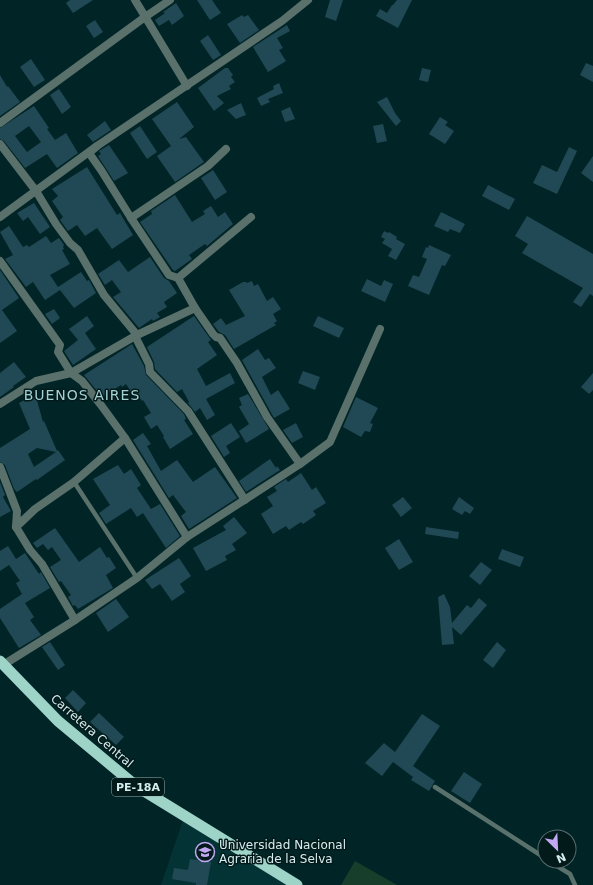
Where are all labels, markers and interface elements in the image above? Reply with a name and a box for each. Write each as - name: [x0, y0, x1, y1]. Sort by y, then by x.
- district label: BUENOS AIRES: [24, 387, 140, 403]
- street label: Carretera Central: [48, 691, 136, 771]
- road number: PE-18A: [112, 778, 164, 796]
- north arrow: [537, 829, 577, 869]
- place label: Universidad Nacional Agraria de la Selva: [219, 838, 346, 866]
- school or university icon: Universidad Nacional Agraria de la Selva: [194, 841, 216, 863]
- text: N: [554, 850, 568, 865]

